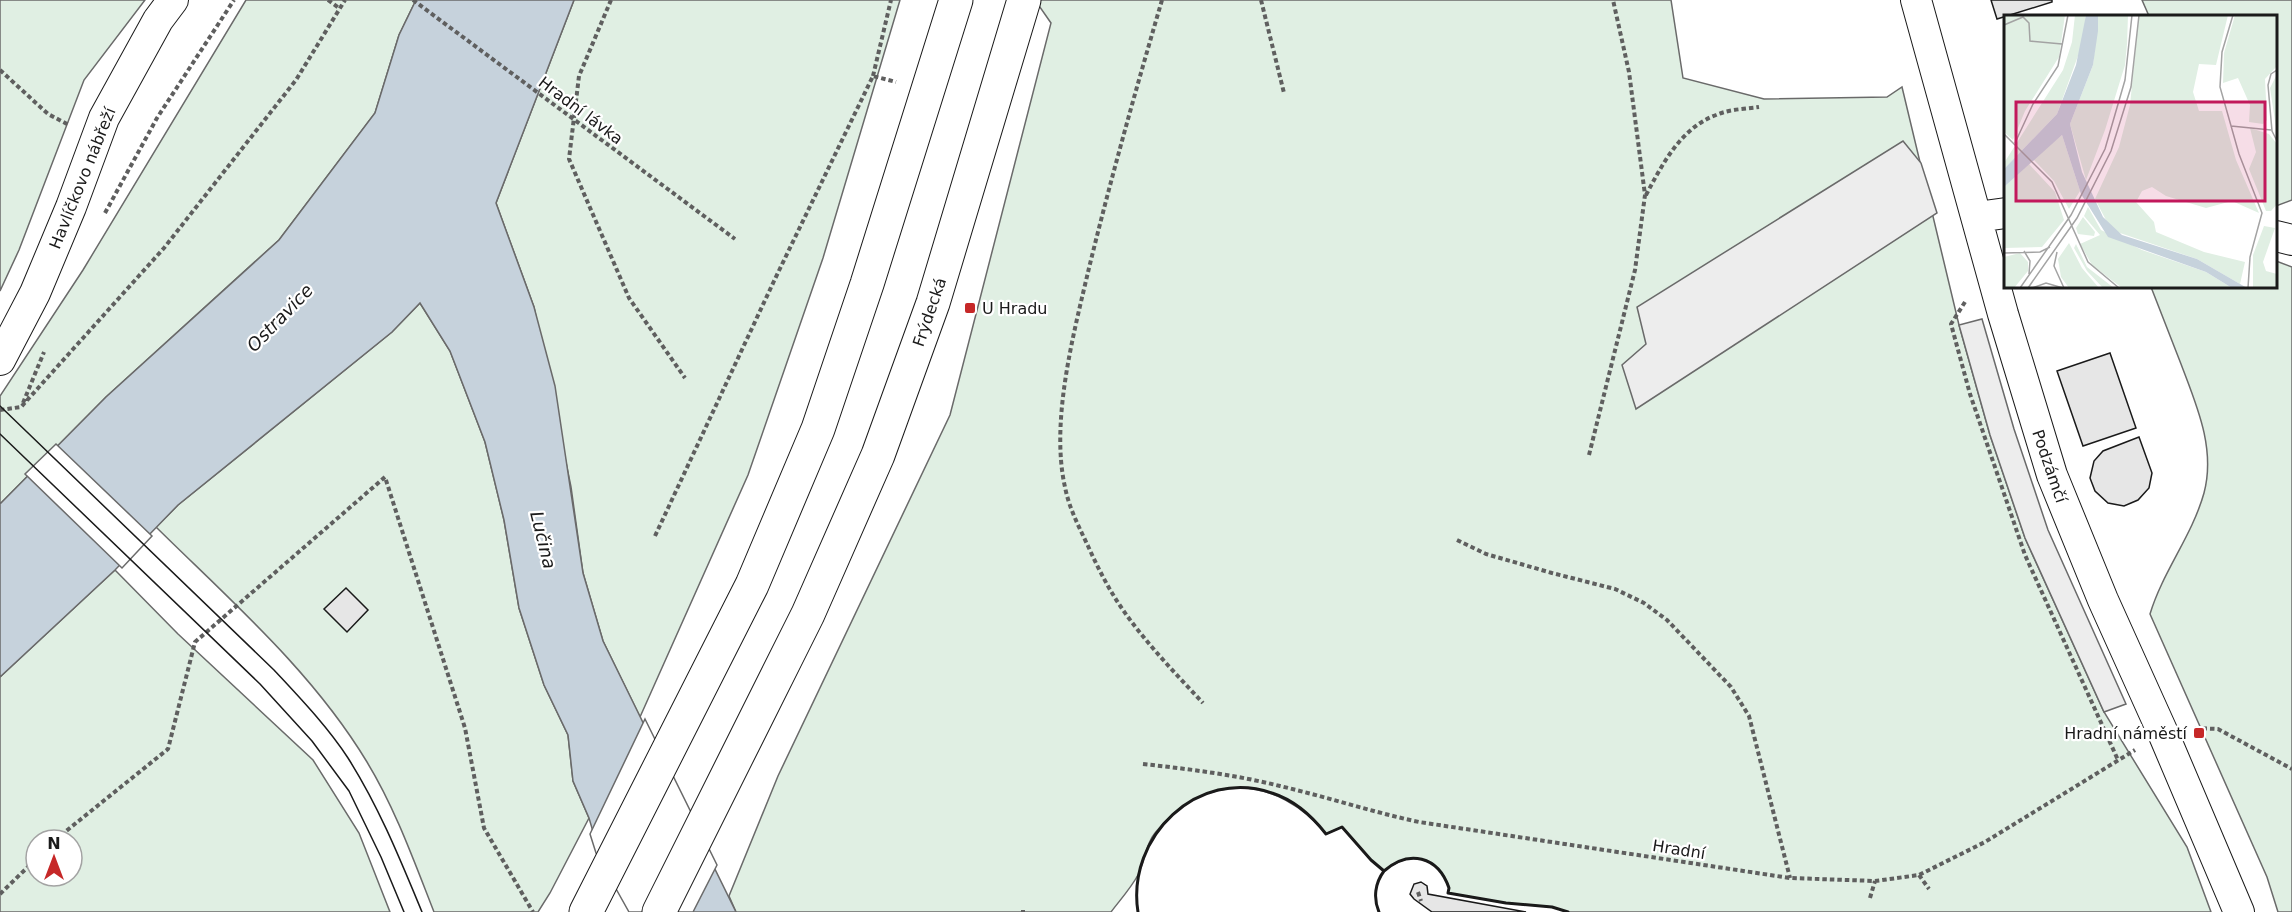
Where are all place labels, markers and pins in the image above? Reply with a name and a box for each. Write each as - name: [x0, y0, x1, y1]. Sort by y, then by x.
- place label: U Hradu: [982, 299, 1048, 318]
- marker: U Hradu: [963, 301, 977, 315]
- place label: Hradní náměstí: [2064, 724, 2188, 743]
- marker: Hradní náměstí: [2192, 726, 2206, 740]

